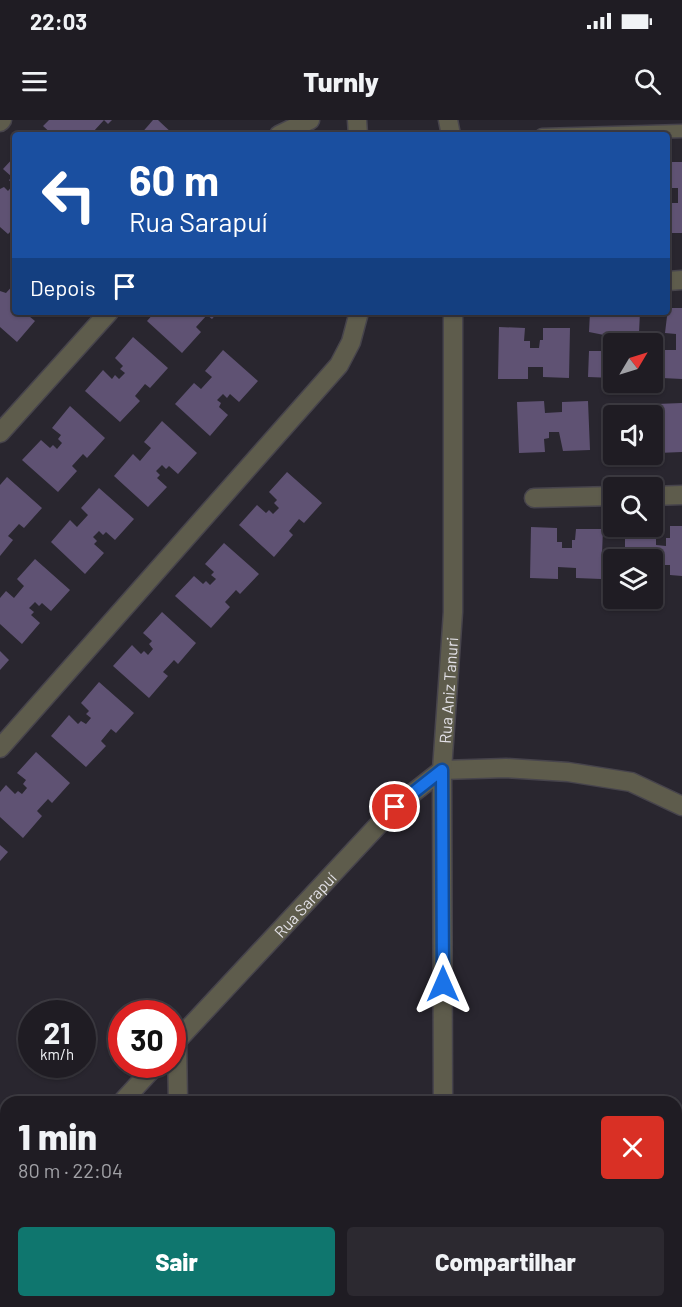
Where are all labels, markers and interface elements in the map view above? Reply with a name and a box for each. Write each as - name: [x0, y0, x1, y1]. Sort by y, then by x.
- text: 22:03: [30, 8, 87, 34]
- icon: menu: [18, 65, 51, 98]
- text: Turnly: [303, 65, 379, 97]
- icon: search: [631, 65, 664, 98]
- text: 60 m: [129, 154, 219, 204]
- icon: left: [30, 156, 108, 234]
- text: Rua Sarapuí: [129, 205, 267, 237]
- icon: arrive: [108, 270, 141, 303]
- text: Depois: [30, 274, 96, 300]
- north arrow: [603, 333, 663, 393]
- map controls: [603, 333, 663, 609]
- button: sound: [603, 405, 663, 465]
- button: search: [603, 477, 663, 537]
- button: layers: [603, 549, 663, 609]
- street label: Rua Aniz Tanuri: [434, 636, 461, 744]
- pin: [369, 781, 420, 832]
- icon: arrive: [378, 790, 411, 823]
- street label: Rua Sarapuí: [269, 867, 340, 941]
- position arrow: [411, 952, 475, 1016]
- speed limit sign: 30: [108, 1000, 186, 1078]
- text: 21: [43, 1014, 71, 1050]
- text: km/h: [40, 1045, 74, 1063]
- text: 1 min: [18, 1114, 97, 1157]
- button: close: [601, 1116, 664, 1179]
- text: 80 m · 22:04: [18, 1158, 123, 1182]
- button: Sair: [18, 1227, 335, 1296]
- button: Compartilhar: [347, 1227, 664, 1296]

